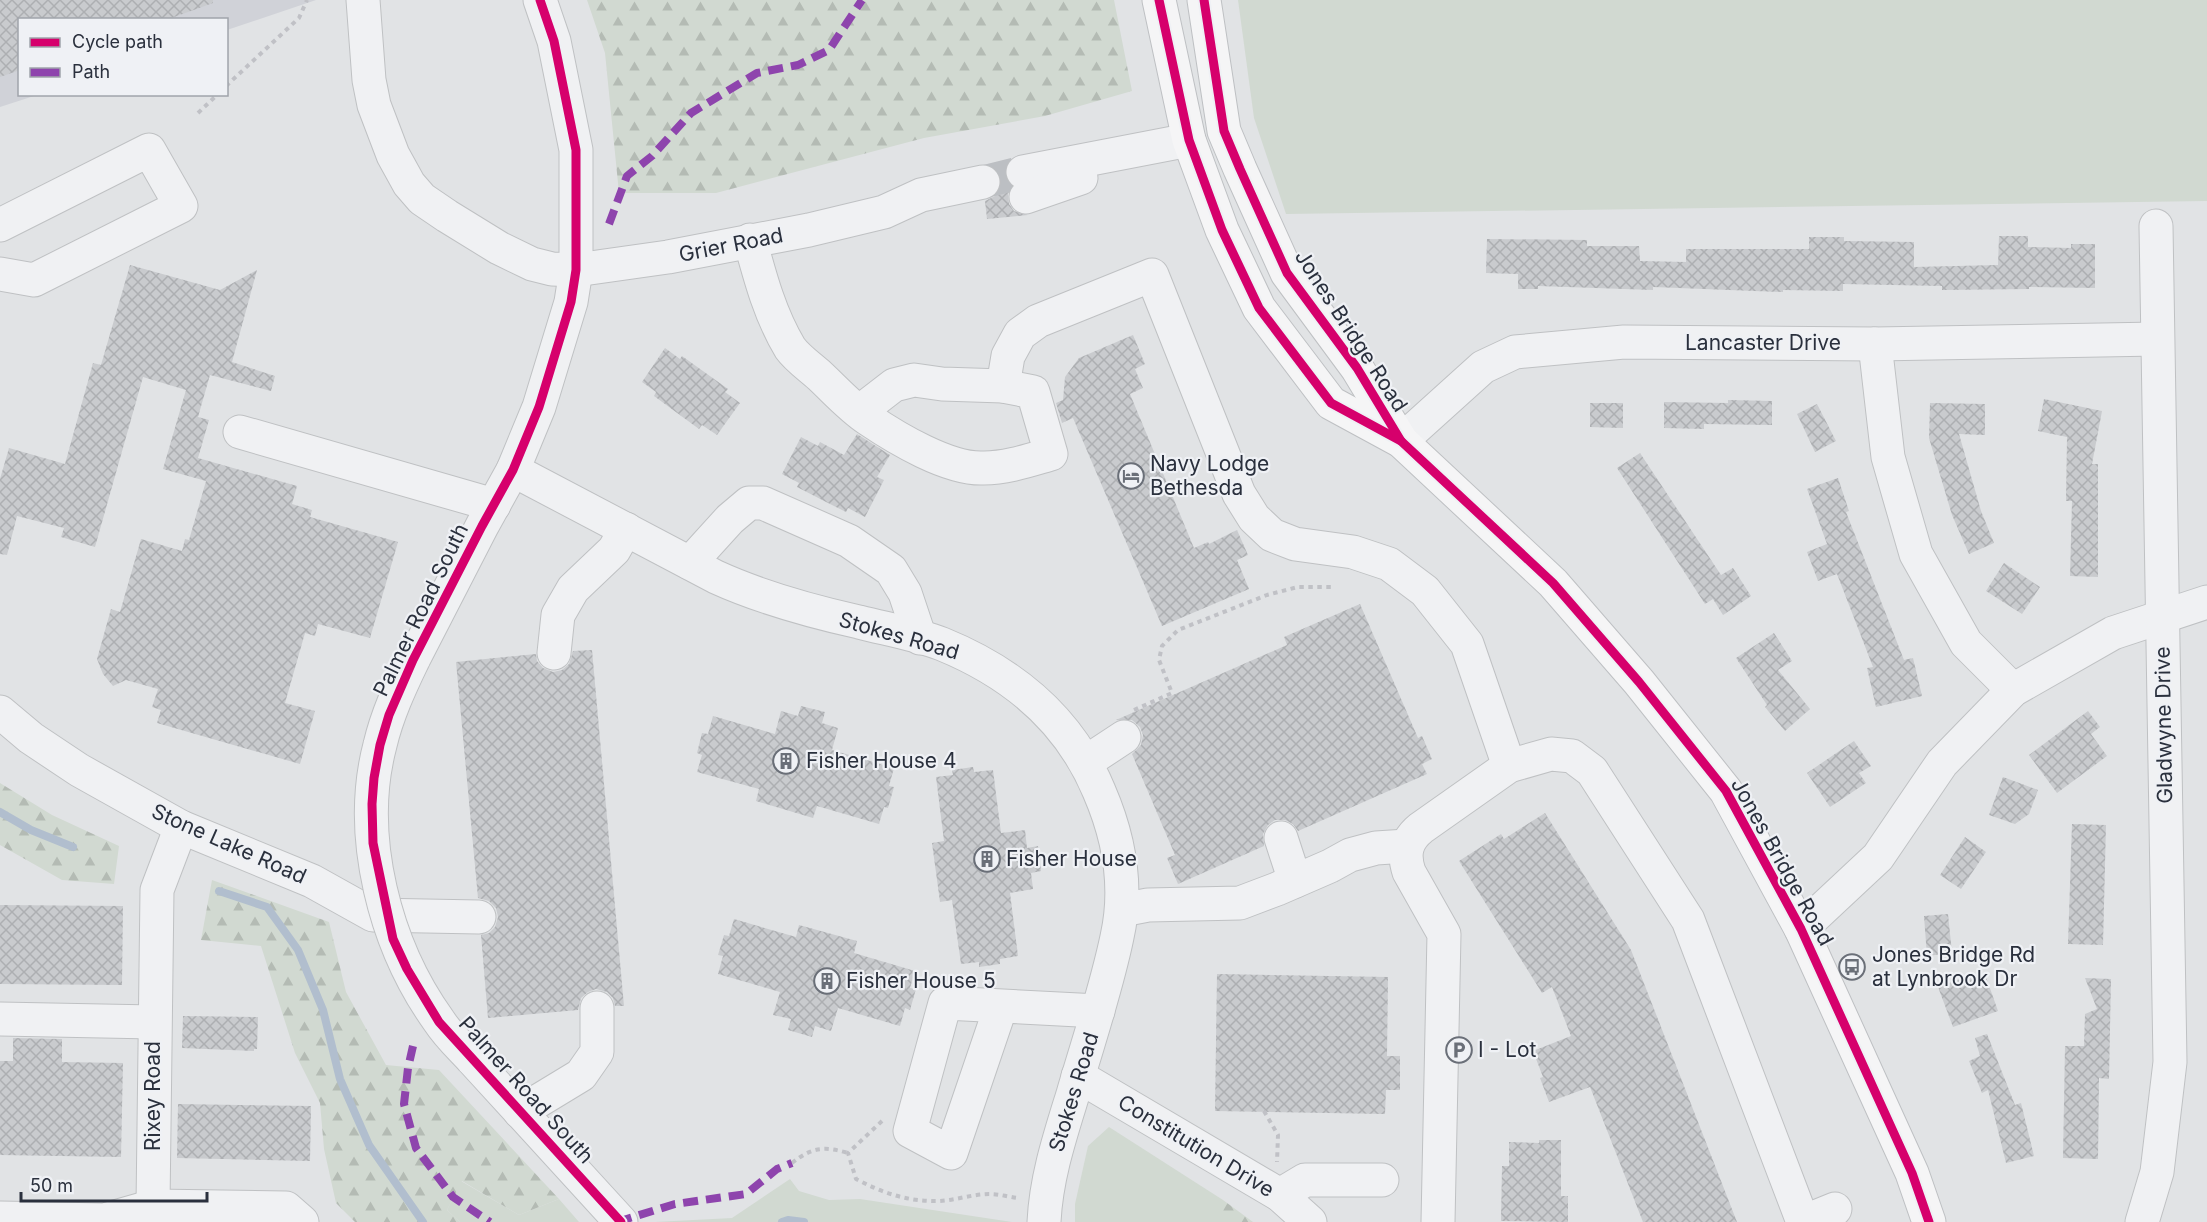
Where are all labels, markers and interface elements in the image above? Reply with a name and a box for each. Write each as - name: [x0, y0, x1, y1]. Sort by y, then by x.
- legend: [18, 18, 228, 96]
- text: Cycle path: [72, 31, 163, 52]
- text: Path: [72, 61, 110, 82]
- street label: Grier Road: [677, 222, 785, 267]
- street label: Jones Bridge Road: [1290, 245, 1413, 416]
- street label: Lancaster Drive: [1685, 330, 1841, 355]
- place label: Navy Lodge Bethesda: [1150, 451, 1269, 500]
- hotel icon: Navy Lodge Bethesda: [1116, 461, 1146, 491]
- street label: Palmer Road South: [368, 519, 473, 700]
- street label: Stokes Road: [836, 606, 962, 665]
- street label: Gladwyne Drive: [2150, 646, 2177, 804]
- building icon: Fisher House 4: [771, 746, 801, 776]
- place label: Fisher House 4: [806, 748, 956, 773]
- street label: Jones Bridge Road: [1726, 774, 1839, 950]
- street label: Stone Lake Road: [148, 798, 310, 889]
- building icon: Fisher House: [972, 844, 1002, 874]
- place label: Fisher House: [1006, 846, 1137, 871]
- place label: Jones Bridge Rd at Lynbrook Dr: [1872, 942, 2035, 991]
- bus stop icon: Jones Bridge Rd at Lynbrook Dr: [1837, 952, 1867, 982]
- building icon: Fisher House 5: [812, 966, 842, 996]
- place label: Fisher House 5: [846, 968, 996, 993]
- street label: Palmer Road South: [454, 1011, 599, 1168]
- street label: Stokes Road: [1043, 1029, 1104, 1155]
- parking icon: I - Lot: [1444, 1035, 1474, 1065]
- place label: I - Lot: [1478, 1037, 1537, 1062]
- street label: Rixey Road: [140, 1041, 165, 1151]
- street label: Constitution Drive: [1114, 1089, 1279, 1202]
- scale bar: [21, 1165, 207, 1203]
- text: 50 m: [30, 1175, 73, 1196]

